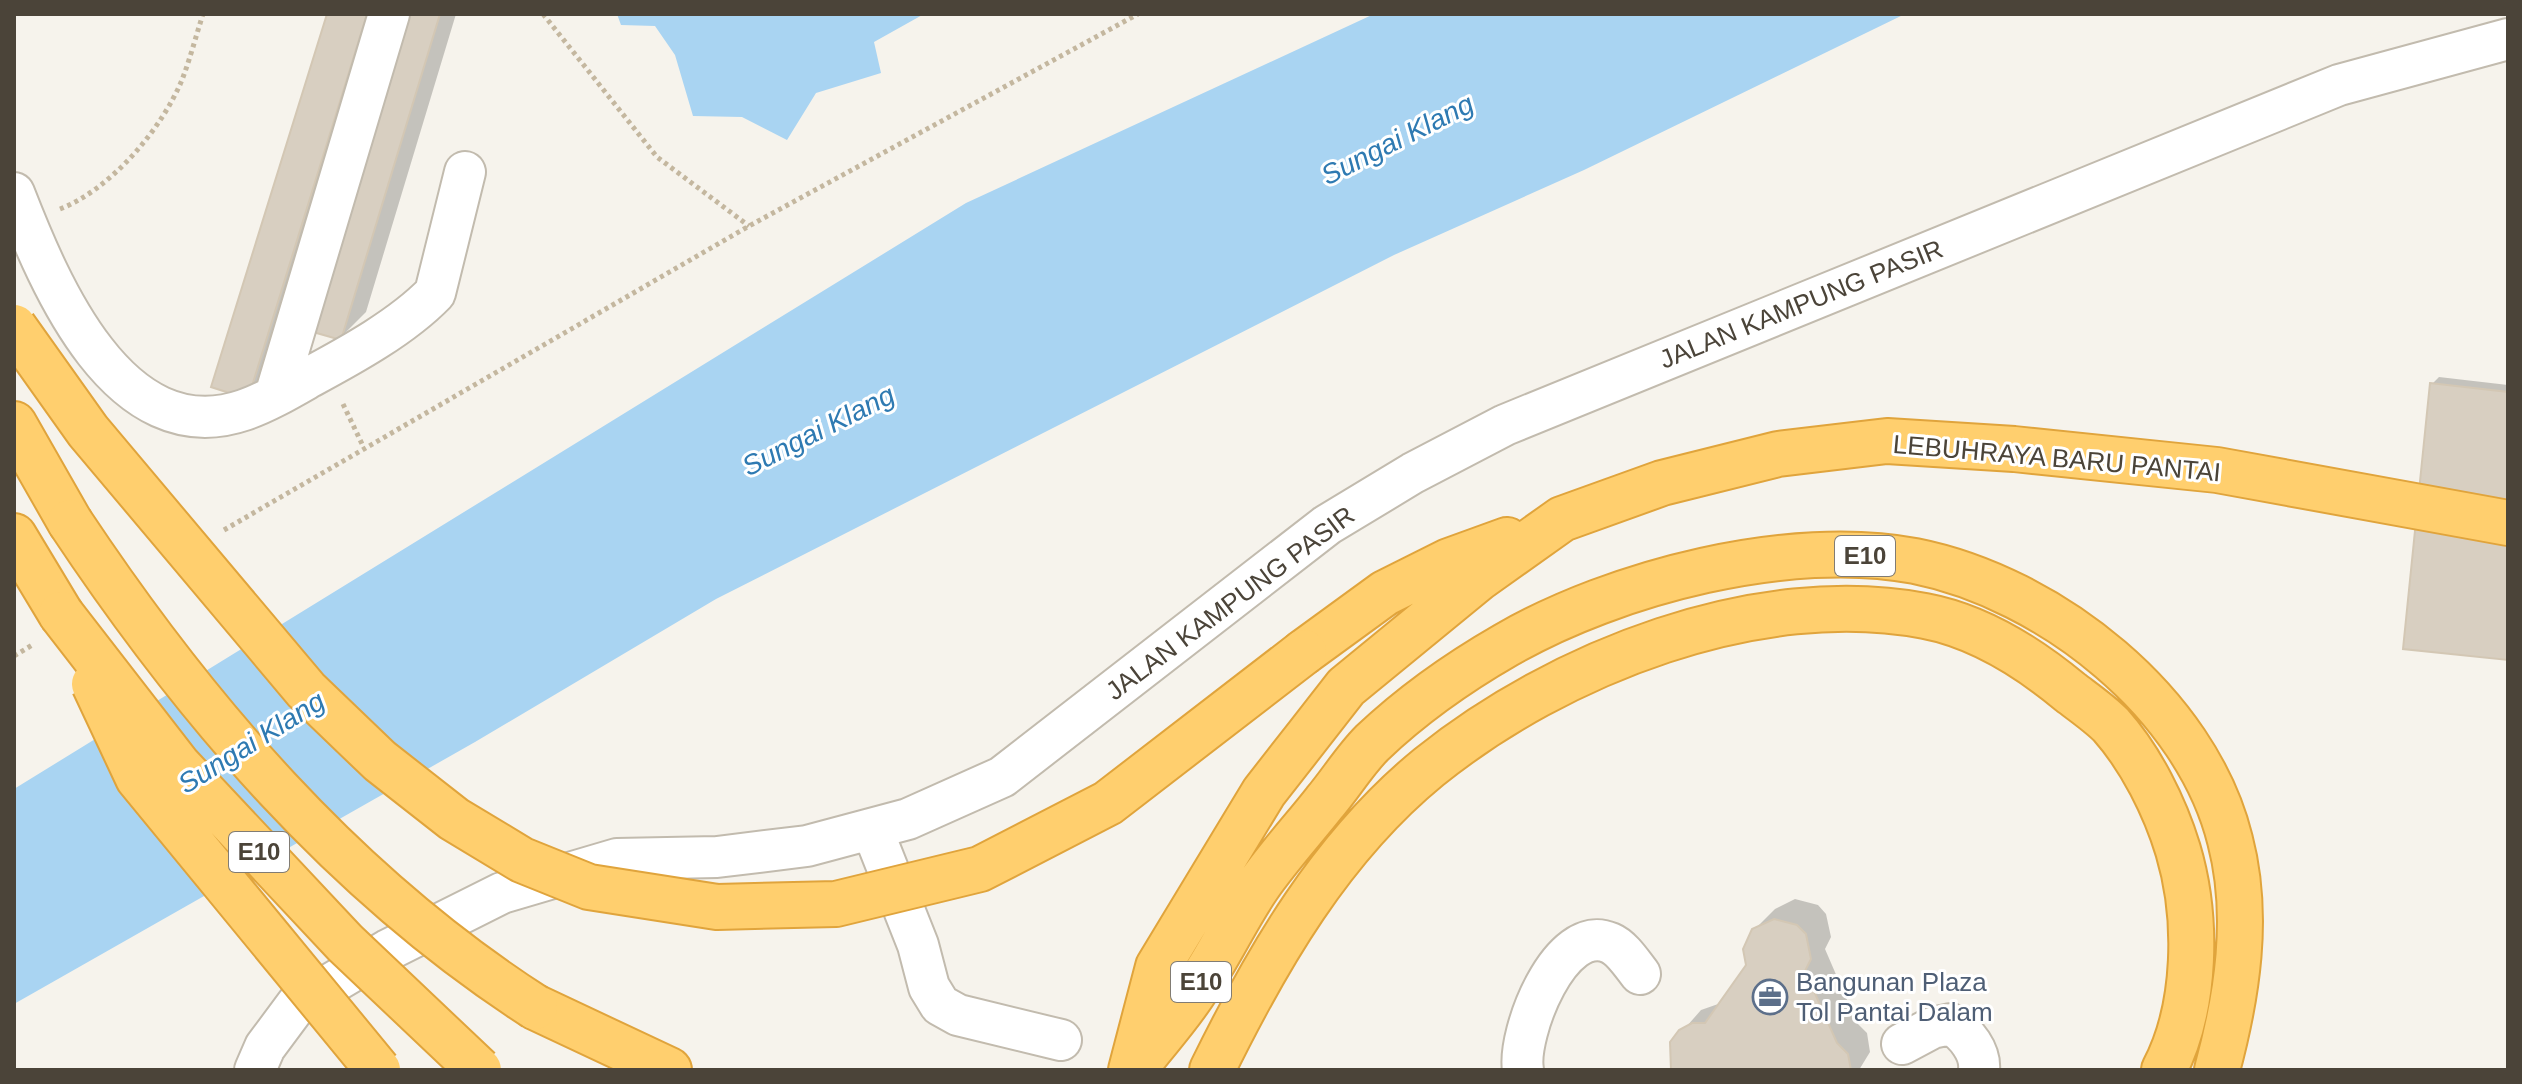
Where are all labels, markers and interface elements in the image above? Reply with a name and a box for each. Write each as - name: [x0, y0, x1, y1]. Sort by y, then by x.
- water label: Sungai Klang: [1316, 88, 1479, 191]
- street label: JALAN KAMPUNG PASIR: [1655, 233, 1947, 375]
- water label: Sungai Klang: [737, 379, 900, 482]
- street label: LEBUHRAYA BARU PANTAI: [1892, 429, 2222, 487]
- street label: JALAN KAMPUNG PASIR: [1100, 500, 1360, 706]
- road number: E10: [1835, 536, 1895, 576]
- water label: Sungai Klang: [172, 685, 330, 800]
- road number: E10: [229, 832, 289, 872]
- road number: E10: [1171, 962, 1231, 1002]
- place label: Bangunan Plaza Tol Pantai Dalam: [1796, 967, 1993, 1027]
- office icon: Bangunan Plaza Tol Pantai Dalam: [1751, 978, 1789, 1016]

